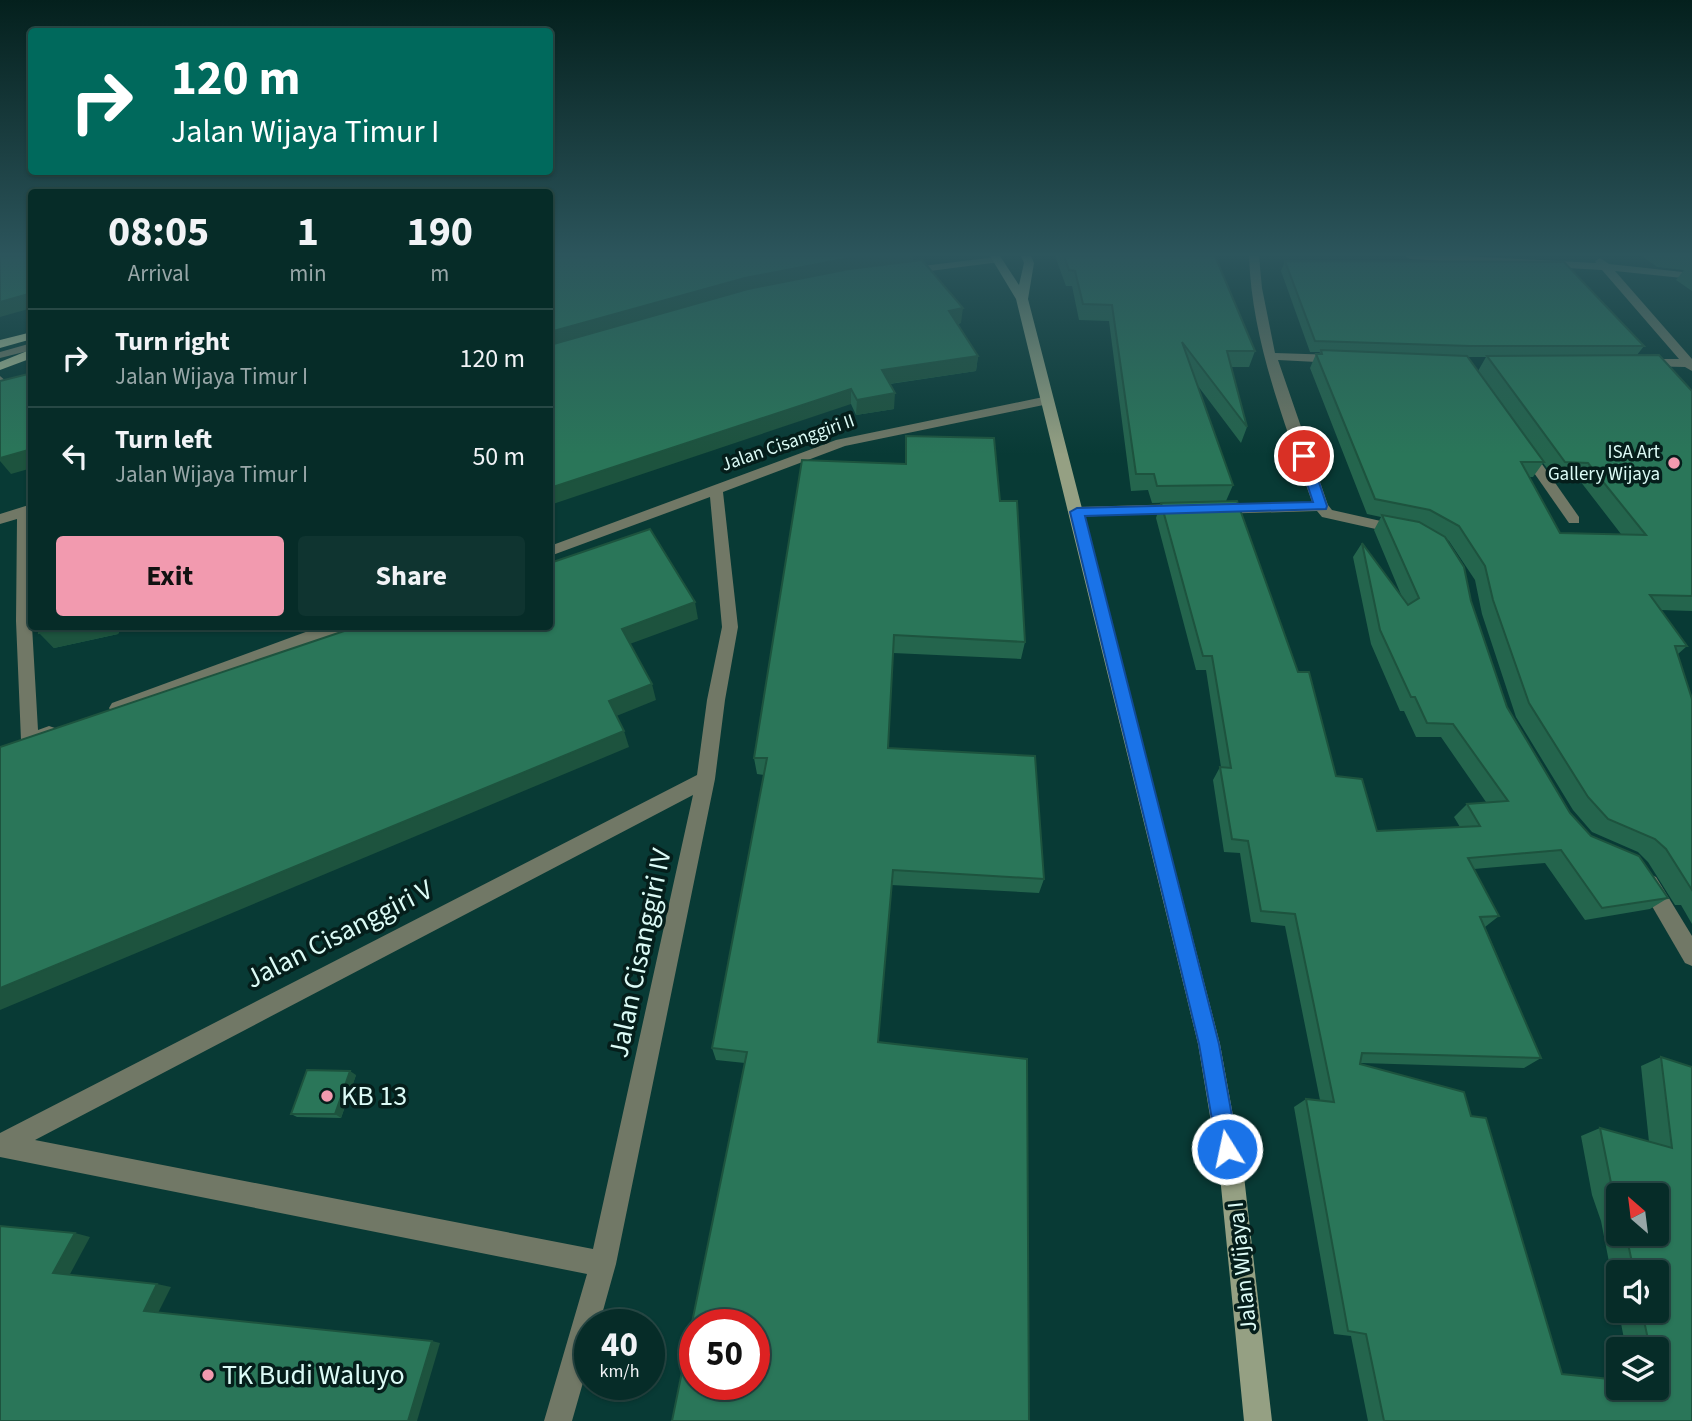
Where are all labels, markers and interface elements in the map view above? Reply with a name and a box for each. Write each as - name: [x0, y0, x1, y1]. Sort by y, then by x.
- text: 120 m: [171, 44, 300, 114]
- icon: right: [56, 56, 147, 147]
- text: Jalan Wijaya Timur I: [171, 109, 439, 155]
- text: 08:05: [108, 202, 209, 262]
- text: 1: [297, 202, 319, 262]
- text: 190: [406, 202, 473, 262]
- text: Arrival: [128, 257, 190, 290]
- text: min: [289, 257, 327, 290]
- text: m: [430, 257, 449, 290]
- text: Turn right: [115, 323, 230, 360]
- icon: right: [56, 339, 94, 377]
- text: 120 m: [459, 340, 525, 377]
- text: Jalan Wijaya Timur I: [115, 360, 308, 393]
- street label: Jalan Cisanggiri II: [718, 408, 858, 478]
- text: Turn left: [115, 421, 212, 458]
- pin: [1274, 426, 1334, 486]
- icon: left: [56, 437, 94, 475]
- icon: arrive: [1285, 437, 1323, 475]
- text: 50 m: [472, 438, 525, 475]
- place label: ISA Art Gallery Wijaya: [1548, 439, 1661, 488]
- marker: ISA Art Gallery Wijaya: [1666, 455, 1682, 471]
- text: Jalan Wijaya Timur I: [115, 458, 308, 491]
- button: Exit: [56, 536, 284, 616]
- button: Share: [298, 536, 525, 616]
- street label: Jalan Cisanggiri IV: [598, 844, 682, 1061]
- street label: Jalan Cisanggiri V: [238, 869, 440, 998]
- place label: KB 13: [341, 1076, 407, 1116]
- marker: KB 13: [319, 1088, 335, 1104]
- position arrow: [1190, 1112, 1264, 1186]
- north arrow: [1606, 1183, 1670, 1246]
- map controls: [1606, 1183, 1669, 1400]
- street label: Jalan Wijaya I: [1219, 1200, 1265, 1334]
- button: sound: [1606, 1260, 1669, 1323]
- speed limit sign: 50: [679, 1309, 770, 1400]
- text: 40: [601, 1320, 638, 1370]
- button: layers: [1606, 1337, 1669, 1400]
- place label: TK Budi Waluyo: [222, 1355, 405, 1395]
- text: km/h: [600, 1359, 639, 1384]
- marker: TK Budi Waluyo: [200, 1367, 216, 1383]

